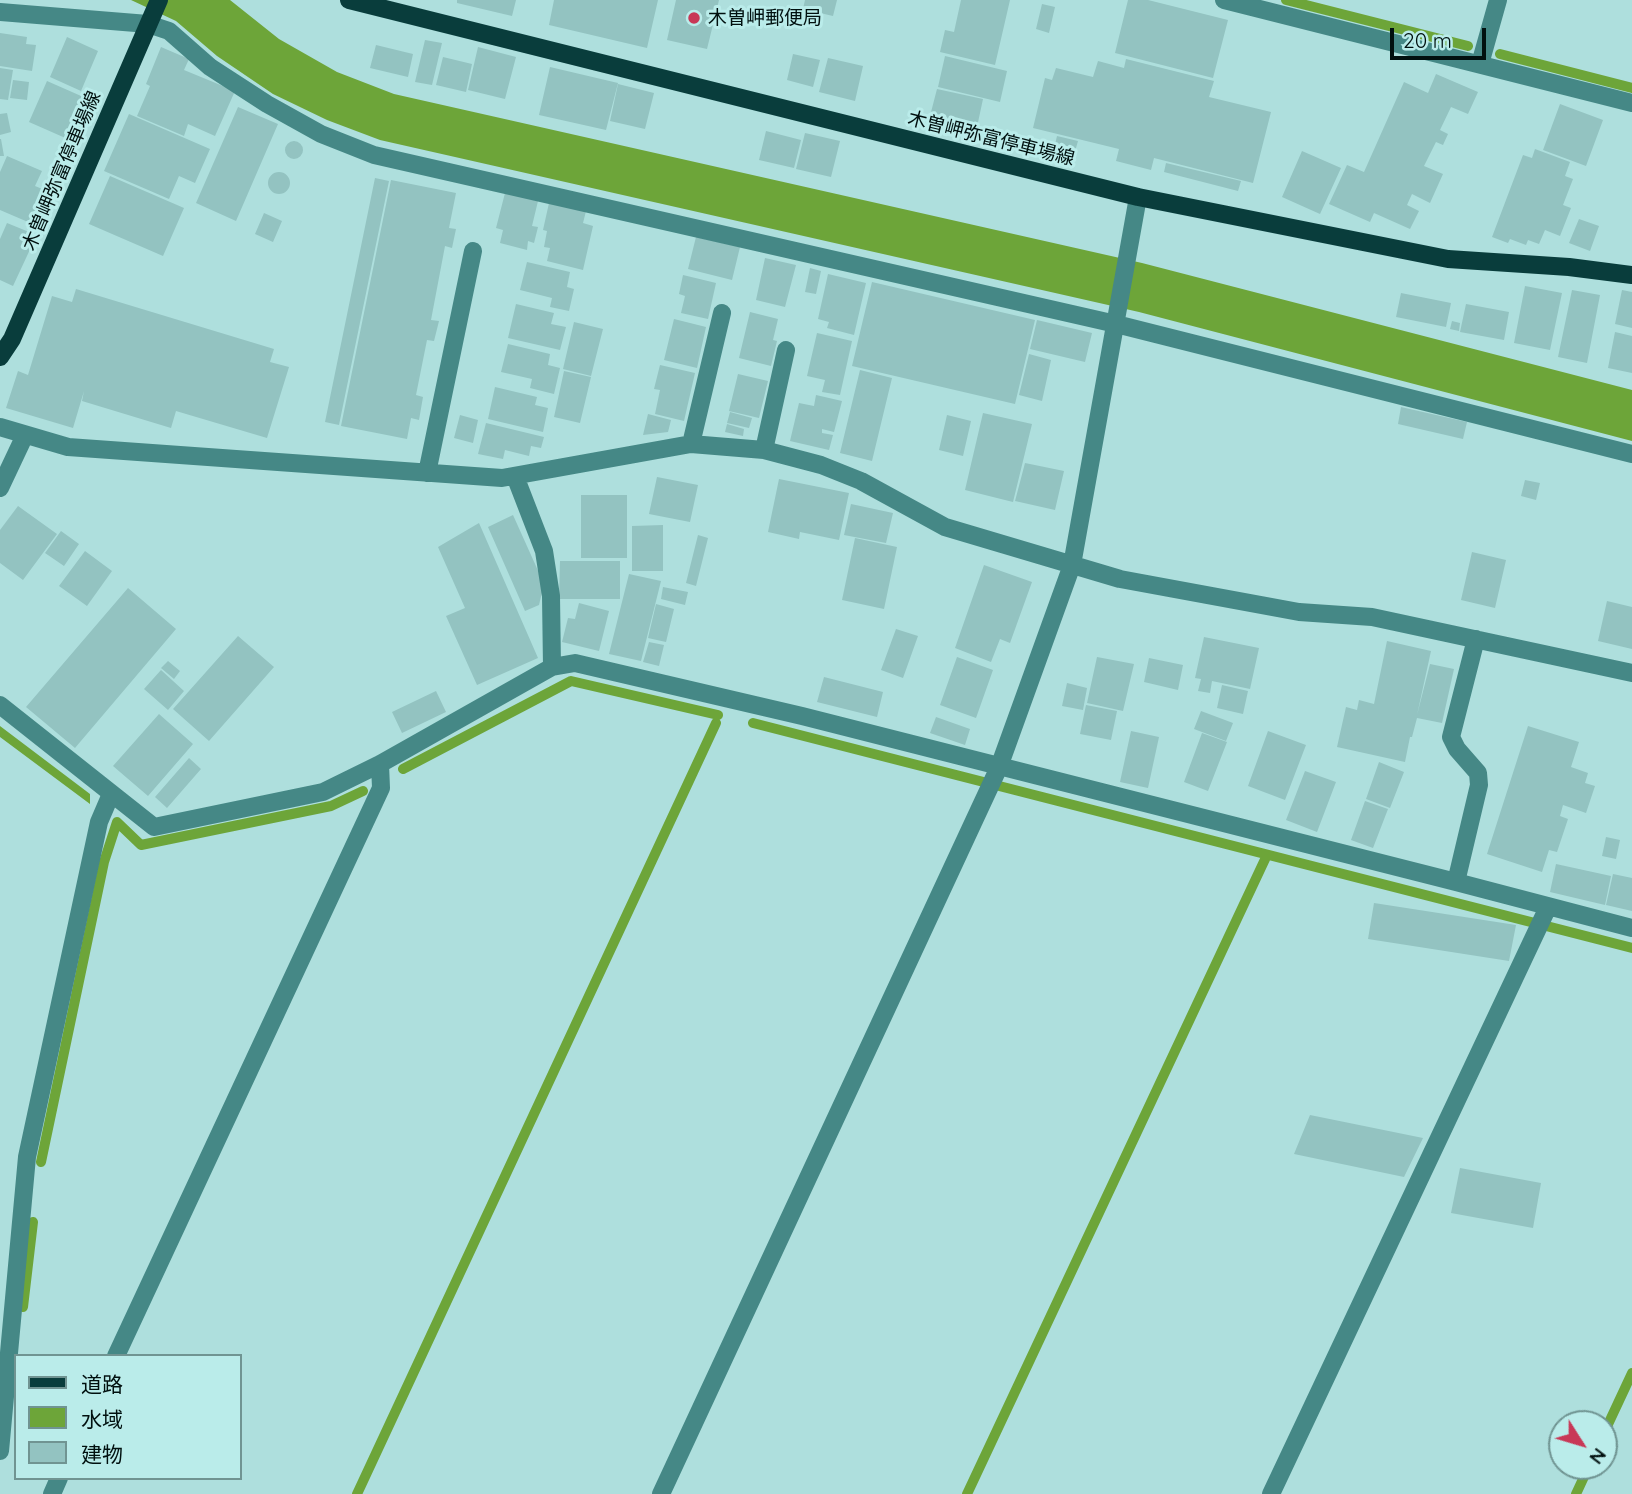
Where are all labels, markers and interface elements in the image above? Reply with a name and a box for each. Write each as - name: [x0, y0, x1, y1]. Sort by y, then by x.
- place label: 木曽岬郵便局: [708, 7, 822, 29]
- marker: 木曽岬郵便局: [686, 10, 702, 26]
- scale bar: [1394, 14, 1490, 58]
- text: 20 m: [1403, 27, 1452, 53]
- street label: 木曽岬弥富停車場線: [18, 88, 106, 254]
- street label: 木曽岬弥富停車場線: [905, 107, 1077, 171]
- legend: [14, 1354, 242, 1480]
- text: 道路: [81, 1371, 123, 1397]
- text: 水域: [81, 1406, 123, 1432]
- north arrow: [1548, 1410, 1618, 1480]
- text: 建物: [81, 1441, 123, 1467]
- text: N: [1584, 1444, 1612, 1469]

